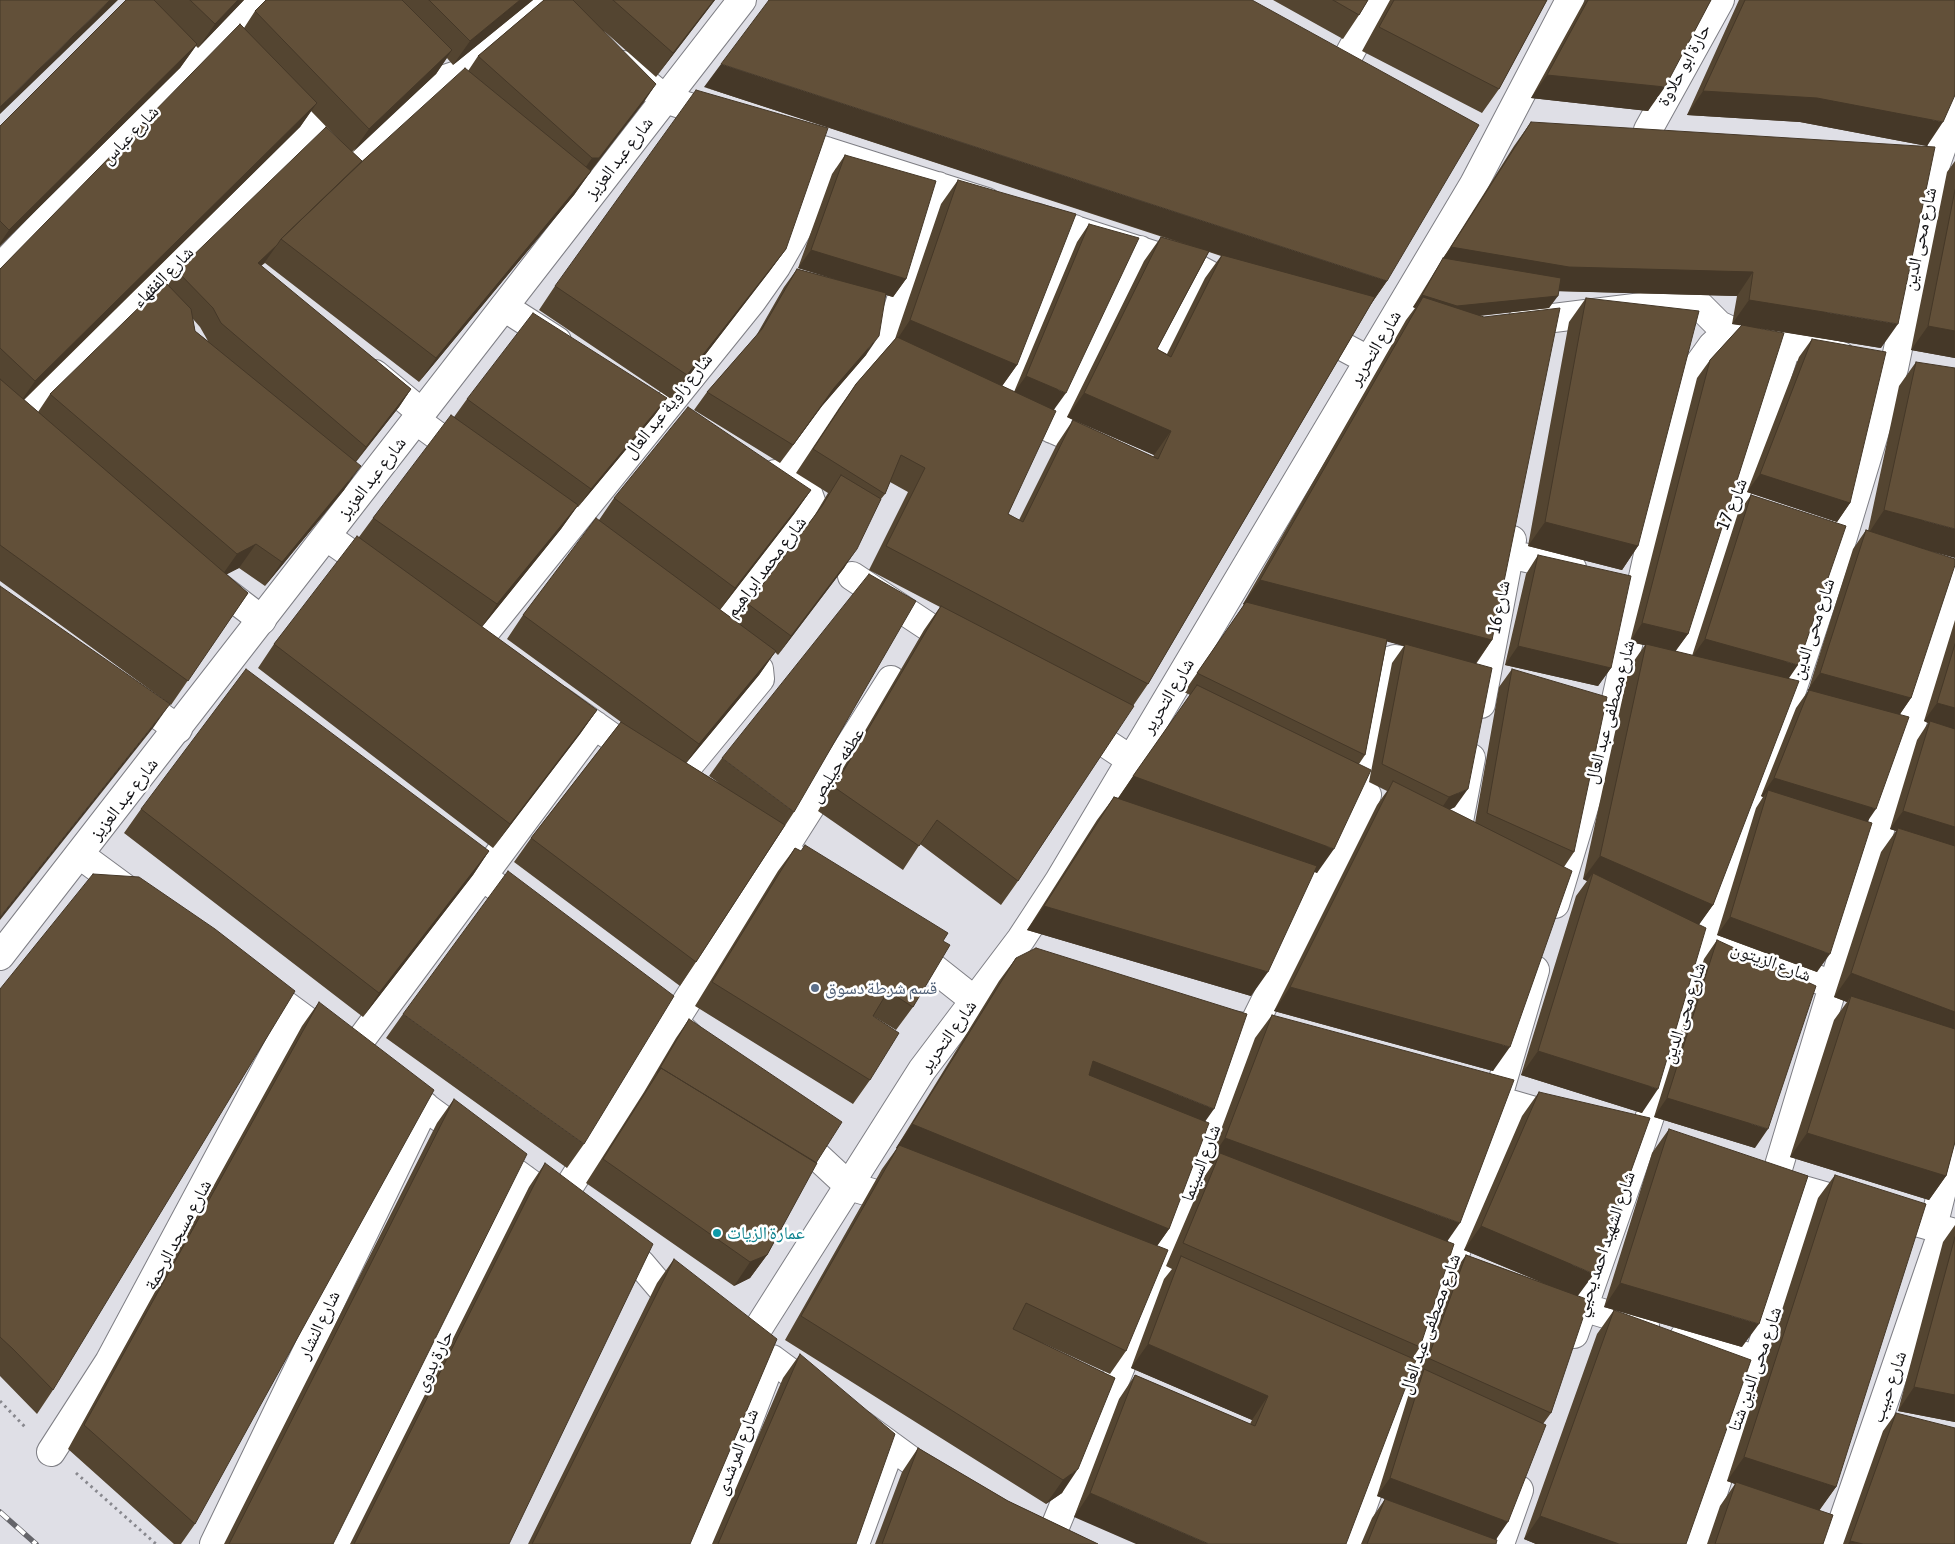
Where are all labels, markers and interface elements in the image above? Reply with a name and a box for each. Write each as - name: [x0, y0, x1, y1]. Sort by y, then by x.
- street label: حارة ابو حلاوة: [1652, 20, 1716, 110]
- street label: شارع عباس: [97, 101, 163, 169]
- street label: شارع عبد العزيز: [580, 113, 658, 203]
- street label: شارع محى الدين: [1899, 185, 1941, 293]
- street label: شارع الفقهاء: [128, 242, 198, 312]
- street label: شارع التحرير: [1344, 306, 1406, 390]
- street label: شارع زاوية عبد العال: [619, 349, 717, 463]
- street label: شارع عبد العزيز: [333, 433, 411, 523]
- street label: شارع 17: [1712, 475, 1752, 533]
- street label: شارع محمد ابراهيم: [721, 512, 811, 622]
- street label: شارع محى الدين: [1786, 576, 1840, 682]
- street label: شارع 16: [1483, 579, 1515, 635]
- street label: شارع مصطفى عبد العال: [1580, 638, 1640, 786]
- street label: شارع التحرير: [1137, 654, 1199, 738]
- street label: عطفه حيلبص: [805, 723, 869, 807]
- street label: شارع عبد العزيز: [85, 754, 163, 844]
- street label: شارع الزيتون: [1728, 938, 1814, 986]
- street label: شارع محى الدين: [1657, 960, 1711, 1066]
- place label: قسم شرطة دسوق: [825, 977, 937, 999]
- marker: قسم شرطة دسوق: [809, 982, 821, 994]
- street label: شارع التحرير: [915, 996, 981, 1076]
- street label: شارع السينما: [1177, 1122, 1225, 1204]
- street label: شارع الشهيد احمد يحيي: [1570, 1169, 1640, 1319]
- street label: شارع مسجد الرحمة: [140, 1176, 216, 1294]
- place label: عمارة الزيات: [727, 1222, 805, 1244]
- marker: عمارة الزيات: [711, 1227, 723, 1239]
- street label: شارع مصطفى عبد العال: [1395, 1251, 1465, 1397]
- street label: شارع النشار: [293, 1287, 345, 1363]
- street label: شارع محى الدين شتا: [1724, 1304, 1786, 1434]
- street label: حارة بدوى: [410, 1327, 458, 1395]
- street label: شارع حبيب: [1867, 1348, 1911, 1426]
- street label: شارع المرشدى: [711, 1406, 763, 1498]

